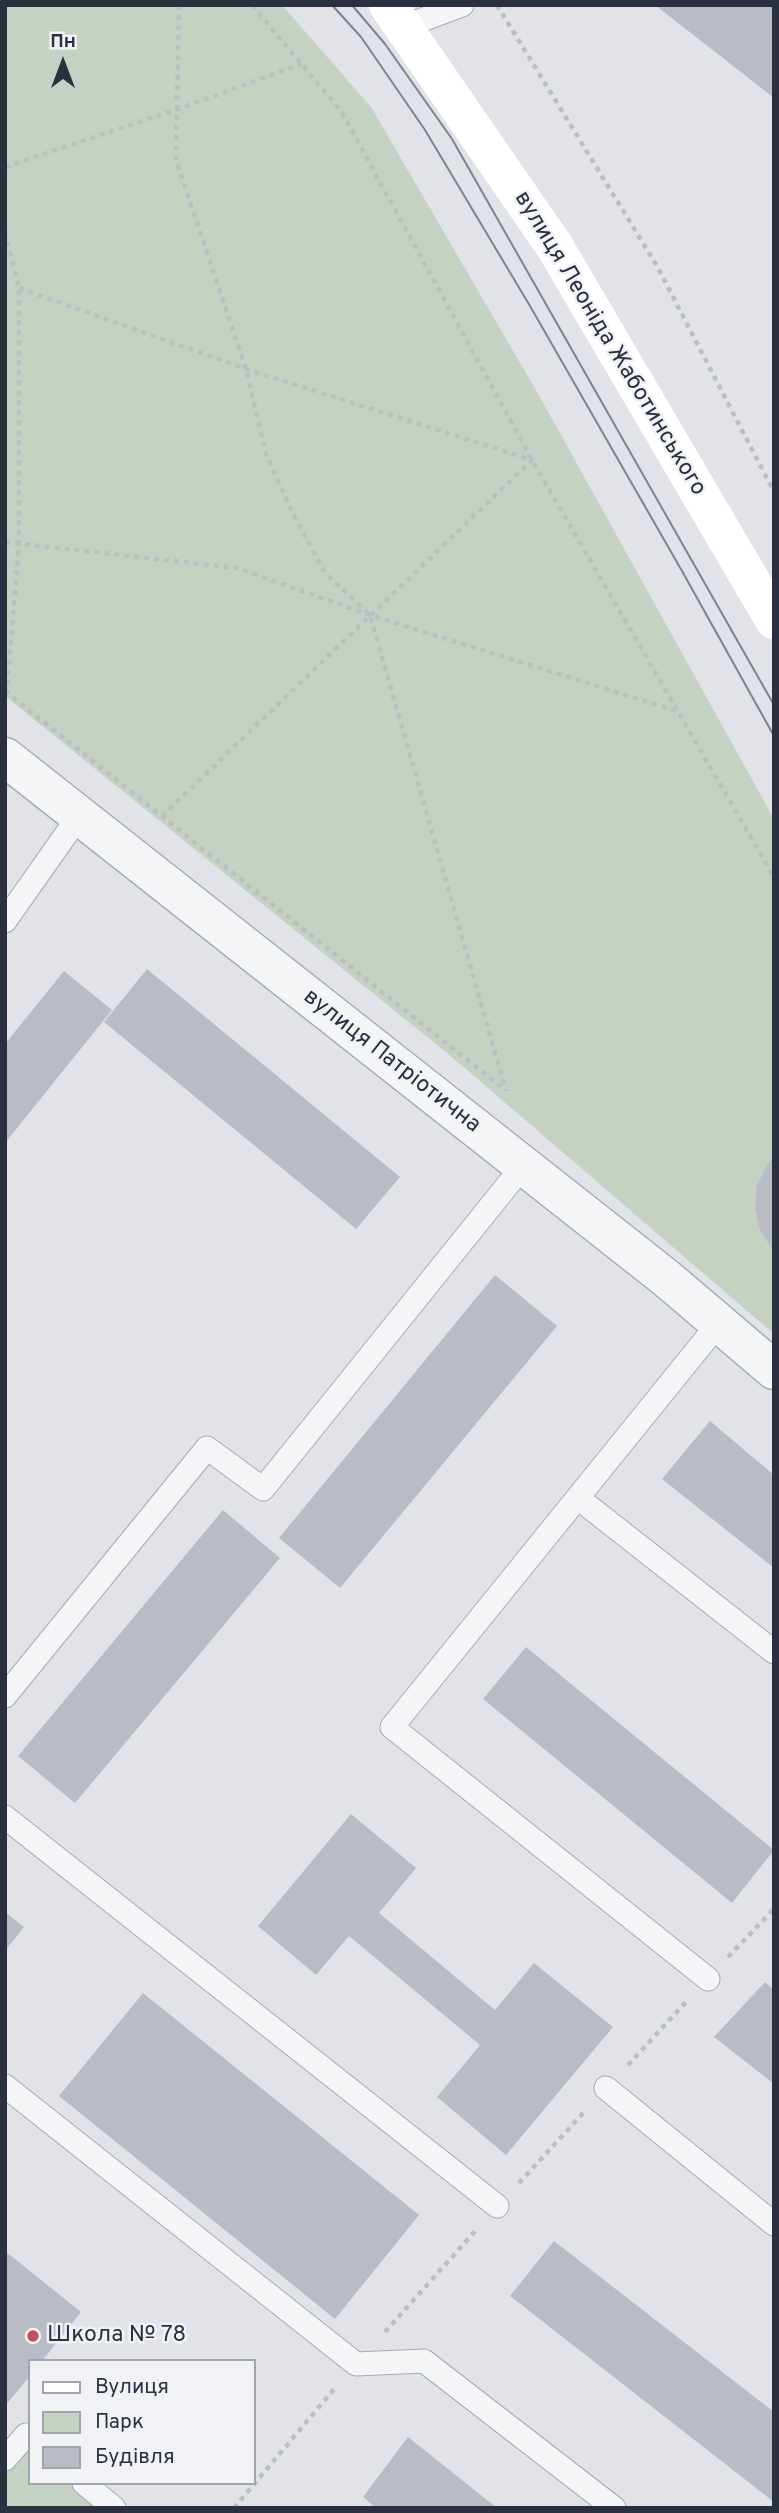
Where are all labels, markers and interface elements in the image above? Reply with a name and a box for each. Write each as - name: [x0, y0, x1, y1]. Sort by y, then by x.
- north arrow: [28, 28, 98, 98]
- text: Пн: [50, 30, 76, 54]
- street label: вулиця Леоніда Жаботинського: [507, 187, 711, 501]
- street label: вулиця Патріотична: [297, 984, 485, 1140]
- place label: Школа № 78: [47, 2322, 186, 2350]
- marker: Школа № 78: [25, 2328, 41, 2344]
- legend: [28, 2359, 256, 2485]
- text: Вулиця: [95, 2374, 169, 2401]
- text: Парк: [95, 2409, 144, 2436]
- text: Будівля: [95, 2444, 175, 2471]

